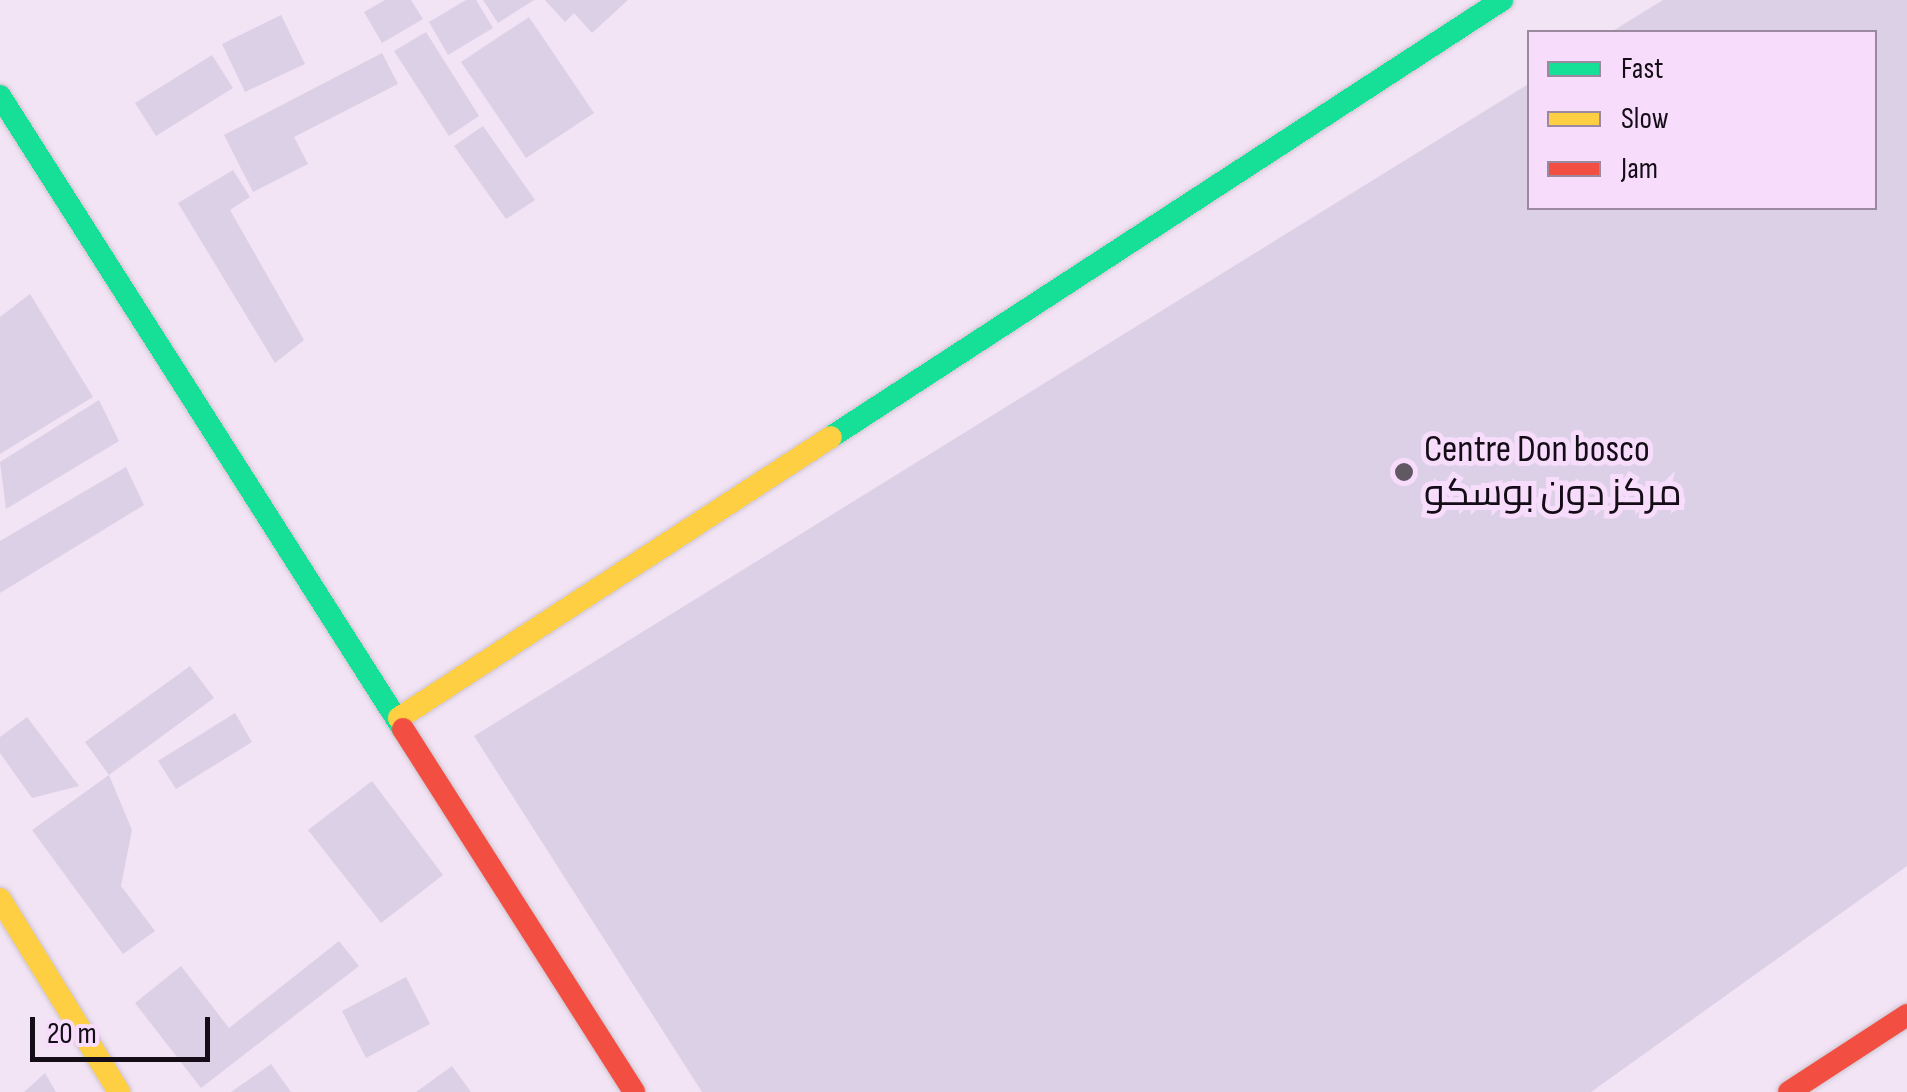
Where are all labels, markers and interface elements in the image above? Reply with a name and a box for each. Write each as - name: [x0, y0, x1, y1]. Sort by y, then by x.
- legend: [1527, 30, 1877, 210]
- text: Fast: [1621, 51, 1663, 87]
- text: Slow: [1621, 101, 1669, 137]
- text: Jam: [1621, 151, 1658, 187]
- place label: Centre Don bosco مركز دون بوسكو: [1424, 427, 1682, 516]
- marker: Centre Don bosco مركز دون بوسكو: [1393, 461, 1415, 483]
- scale bar: [35, 997, 215, 1059]
- text: 20 m: [47, 1016, 97, 1052]

